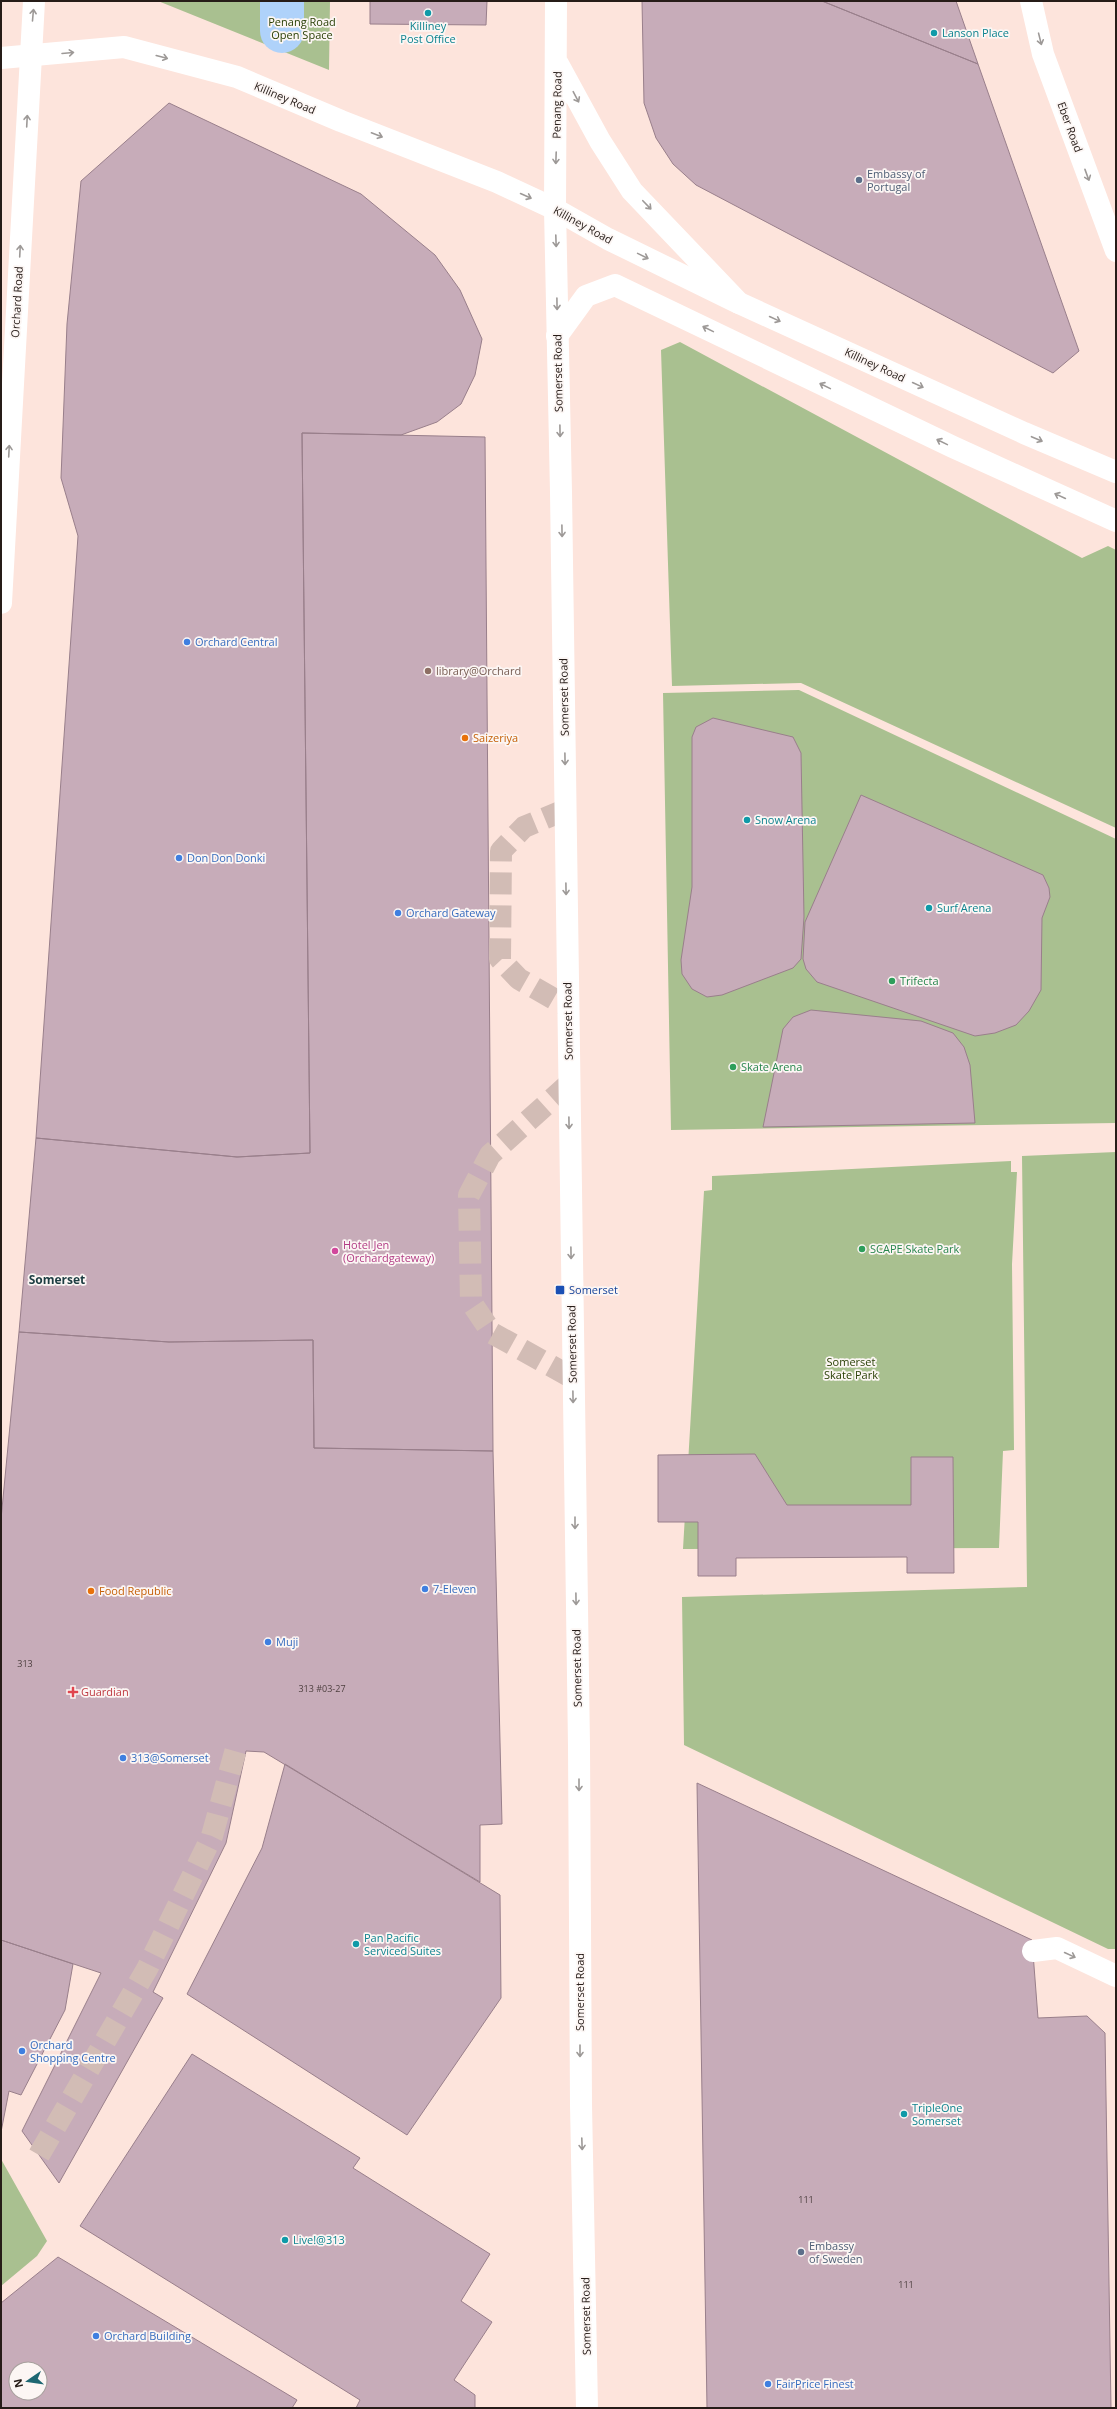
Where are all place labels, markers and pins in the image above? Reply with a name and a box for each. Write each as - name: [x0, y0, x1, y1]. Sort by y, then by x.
- marker: Killiney Post Office: [423, 8, 433, 18]
- place label: Killiney Post Office: [400, 18, 456, 46]
- place label: Lanson Place: [942, 25, 1009, 40]
- marker: Lanson Place: [929, 28, 939, 38]
- place label: Embassy of Portugal: [867, 166, 927, 194]
- marker: Embassy of Portugal: [854, 175, 864, 185]
- place label: Orchard Central: [195, 634, 277, 649]
- marker: Orchard Central: [182, 637, 192, 647]
- place label: library@Orchard: [436, 663, 521, 678]
- marker: library@Orchard: [423, 666, 433, 676]
- place label: Saizeriya: [473, 730, 518, 745]
- marker: Saizeriya: [460, 733, 470, 743]
- place label: Snow Arena: [755, 812, 816, 827]
- marker: Snow Arena: [742, 815, 752, 825]
- place label: Don Don Donki: [187, 850, 265, 865]
- marker: Don Don Donki: [174, 853, 184, 863]
- place label: Surf Arena: [937, 900, 991, 915]
- marker: Surf Arena: [924, 903, 934, 913]
- place label: Orchard Gateway: [406, 905, 496, 920]
- marker: Orchard Gateway: [393, 908, 403, 918]
- place label: Trifecta: [900, 973, 939, 988]
- marker: Trifecta: [887, 976, 897, 986]
- place label: Skate Arena: [741, 1059, 802, 1074]
- marker: Skate Arena: [728, 1062, 738, 1072]
- place label: Hotel Jen (Orchardgateway): [343, 1237, 434, 1265]
- place label: SCAPE Skate Park: [870, 1241, 960, 1256]
- marker: SCAPE Skate Park: [857, 1244, 867, 1254]
- marker: Hotel Jen (Orchardgateway): [330, 1246, 340, 1256]
- place label: Somerset: [569, 1282, 618, 1297]
- marker: Somerset: [554, 1284, 566, 1296]
- place label: 7-Eleven: [433, 1581, 476, 1596]
- place label: Food Republic: [99, 1583, 172, 1598]
- marker: 7-Eleven: [420, 1584, 430, 1594]
- marker: Food Republic: [86, 1586, 96, 1596]
- place label: Muji: [276, 1634, 298, 1649]
- marker: Muji: [263, 1637, 273, 1647]
- place label: Guardian: [81, 1684, 129, 1699]
- marker: Guardian: [68, 1687, 78, 1697]
- place label: 313@Somerset: [131, 1750, 209, 1765]
- marker: 313@Somerset: [118, 1753, 128, 1763]
- place label: Pan Pacific Serviced Suites: [364, 1930, 441, 1958]
- marker: Pan Pacific Serviced Suites: [351, 1939, 361, 1949]
- place label: Orchard Shopping Centre: [30, 2037, 116, 2065]
- marker: Orchard Shopping Centre: [17, 2046, 27, 2056]
- place label: TripleOne Somerset: [912, 2100, 963, 2128]
- marker: TripleOne Somerset: [899, 2109, 909, 2119]
- place label: Live!@313: [293, 2232, 345, 2247]
- marker: Live!@313: [280, 2235, 290, 2245]
- place label: Embassy of Sweden: [809, 2238, 863, 2266]
- marker: Embassy of Sweden: [796, 2247, 806, 2257]
- place label: Orchard Building: [104, 2328, 191, 2343]
- marker: Orchard Building: [91, 2331, 101, 2341]
- place label: FairPrice Finest: [776, 2376, 854, 2391]
- marker: FairPrice Finest: [763, 2379, 773, 2389]

